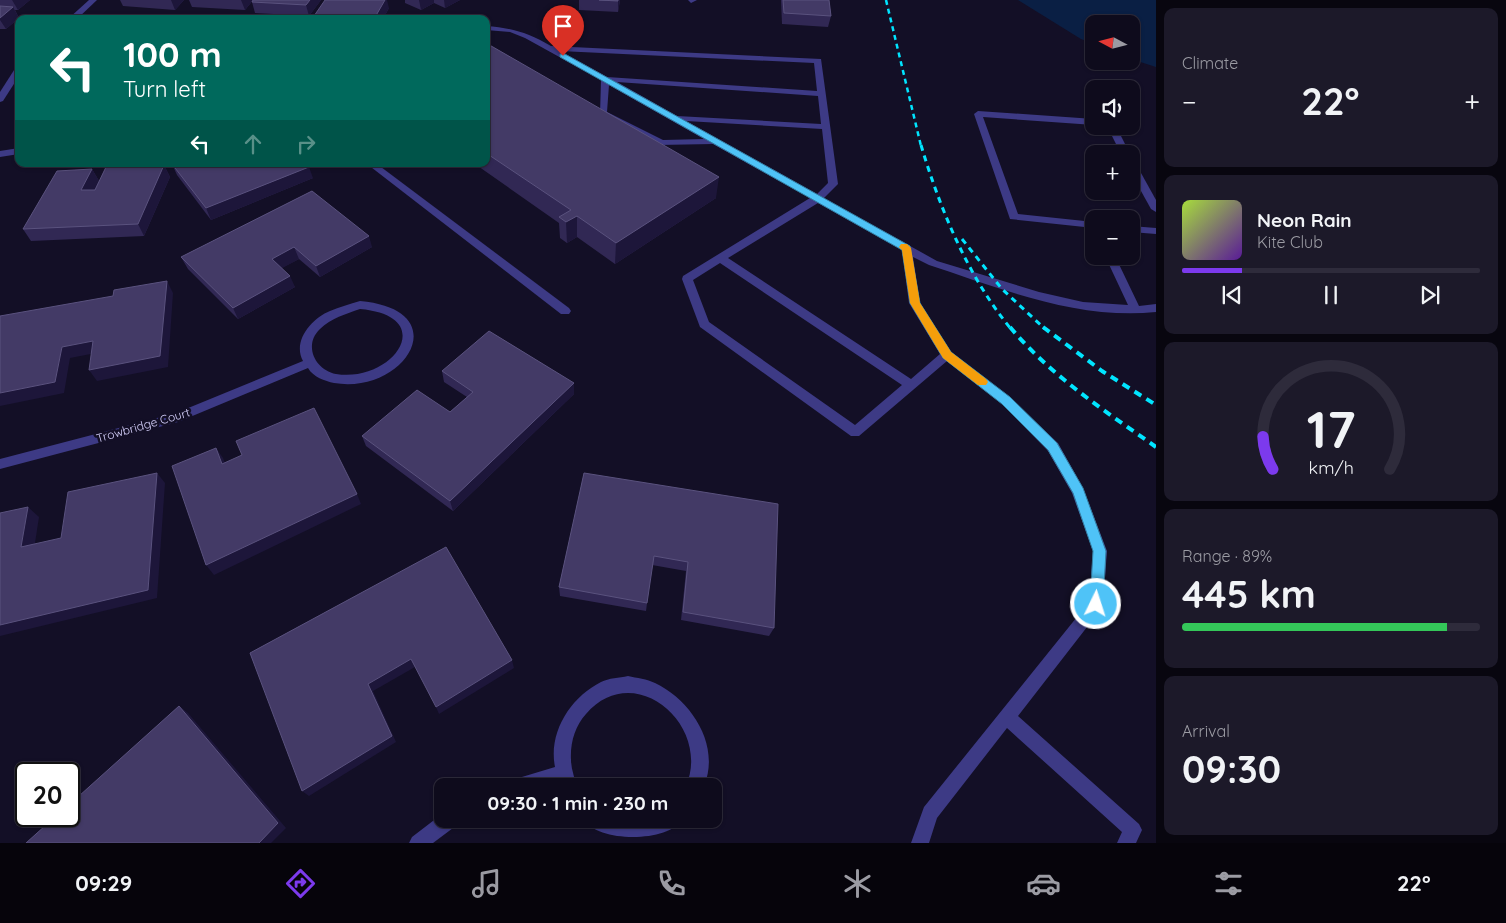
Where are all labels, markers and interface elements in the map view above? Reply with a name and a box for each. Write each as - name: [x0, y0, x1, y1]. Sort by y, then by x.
- pin: [542, 5, 584, 56]
- icon: arrive: [549, 12, 577, 40]
- north arrow: [1085, 15, 1140, 70]
- map controls: [1085, 15, 1140, 265]
- text: 100 m: [123, 32, 222, 76]
- icon: left: [40, 35, 105, 100]
- text: Climate: [1182, 53, 1238, 73]
- text: Turn left: [123, 75, 206, 103]
- text: 22°: [1301, 77, 1359, 125]
- button: sound: [1085, 80, 1140, 135]
- text: −: [1182, 84, 1197, 119]
- text: +: [1464, 84, 1480, 119]
- icon: left: [186, 130, 214, 158]
- icon: ahead: [239, 130, 267, 158]
- icon: right: [292, 130, 320, 158]
- button: +: [1085, 145, 1140, 200]
- text: Neon Rain: [1257, 208, 1352, 232]
- button: −: [1085, 210, 1140, 265]
- text: Kite Club: [1257, 232, 1323, 252]
- icon: previous: [1218, 281, 1246, 309]
- icon: pause: [1317, 281, 1345, 309]
- icon: next: [1416, 281, 1444, 309]
- text: 17: [1307, 396, 1355, 461]
- street label: Trowbridge Court: [94, 404, 192, 446]
- text: km/h: [1308, 456, 1354, 478]
- text: Range · 89%: [1182, 546, 1272, 566]
- text: 445 km: [1182, 570, 1316, 618]
- position arrow: [1069, 577, 1121, 629]
- text: Arrival: [1182, 721, 1230, 741]
- text: 09:30: [1182, 745, 1281, 793]
- speed limit sign: 20: [15, 762, 80, 827]
- text: 09:30 · 1 min · 230 m: [488, 791, 668, 815]
- icon: directions: [283, 866, 318, 901]
- icon: music: [469, 866, 504, 901]
- icon: phone: [654, 866, 689, 901]
- icon: climate: [840, 866, 875, 901]
- icon: car: [1026, 866, 1061, 901]
- icon: filters: [1211, 866, 1246, 901]
- text: 09:29: [75, 869, 132, 897]
- text: 22°: [1397, 869, 1431, 897]

